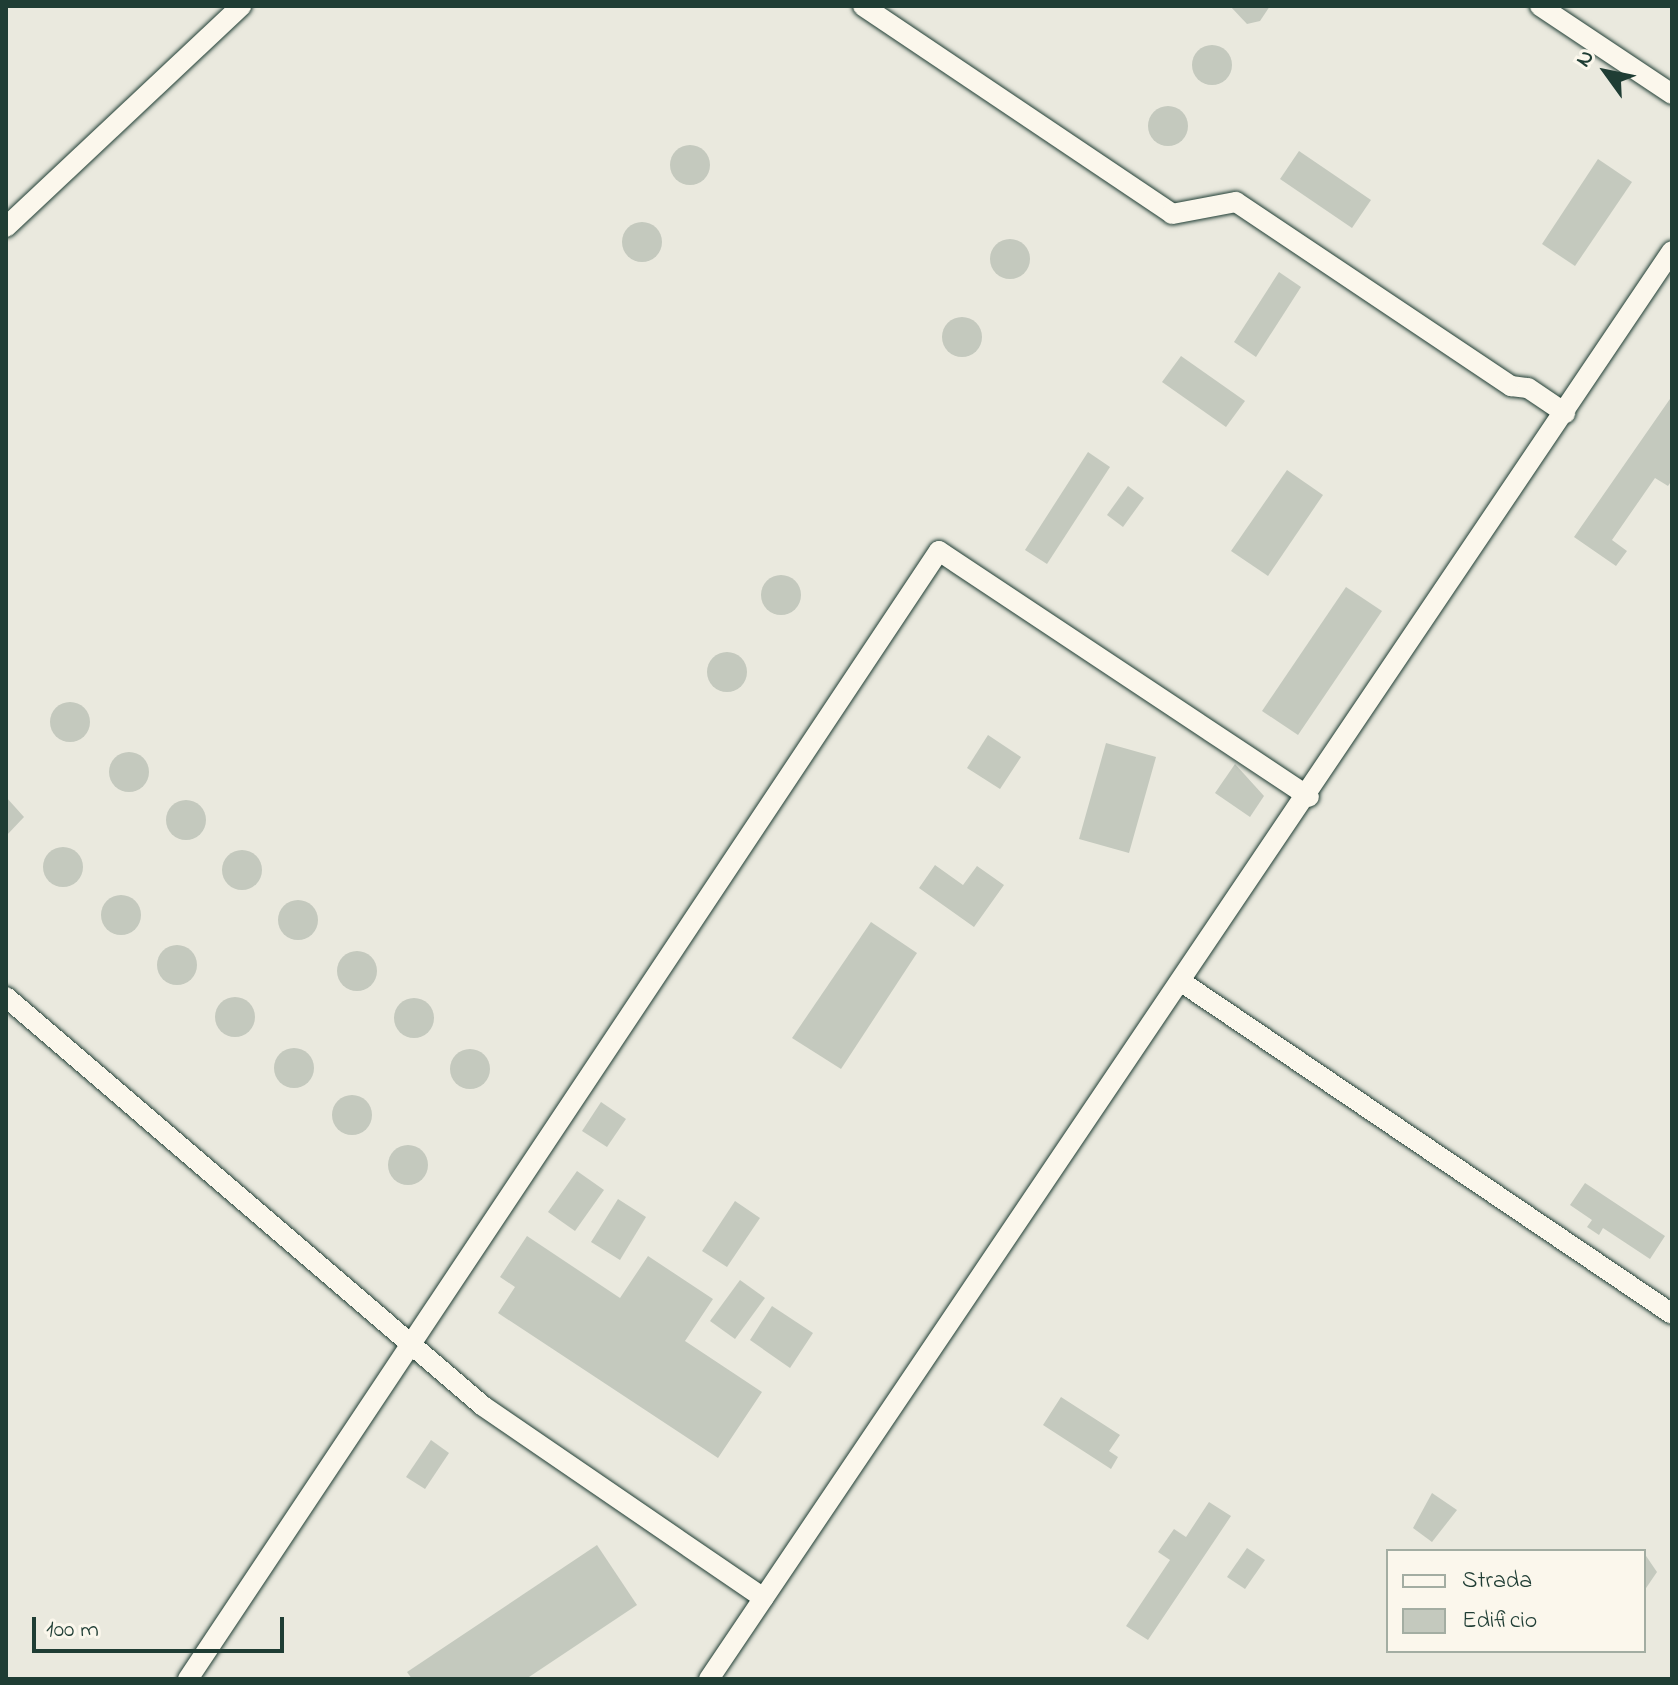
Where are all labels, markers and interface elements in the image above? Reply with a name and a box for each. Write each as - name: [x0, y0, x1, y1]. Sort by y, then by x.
- north arrow: [1566, 32, 1646, 112]
- text: N: [1568, 44, 1603, 74]
- legend: [1386, 1549, 1646, 1653]
- text: Strada: [1462, 1564, 1532, 1599]
- scale bar: [36, 1601, 288, 1651]
- text: Edificio: [1462, 1604, 1537, 1639]
- text: 100 m: [46, 1613, 99, 1648]

